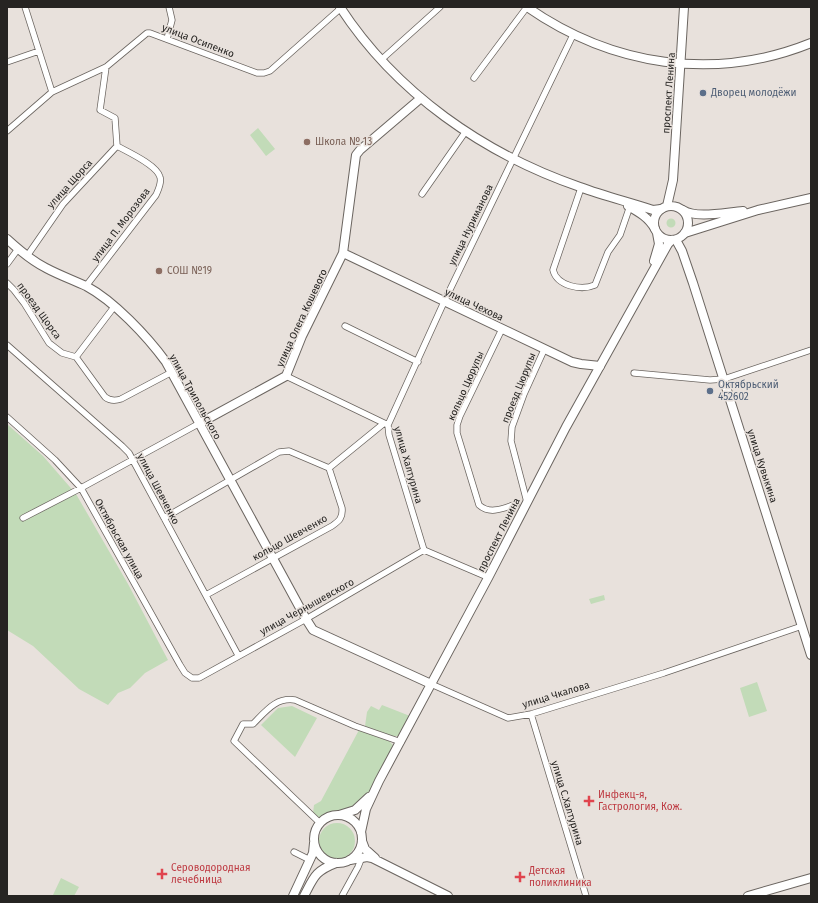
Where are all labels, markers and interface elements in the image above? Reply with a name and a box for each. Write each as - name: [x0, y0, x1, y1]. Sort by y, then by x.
- street label: улица Осипенко: [160, 22, 236, 60]
- street label: проспект Ленина: [660, 52, 678, 134]
- place label: Дворец молодёжи: [710, 86, 797, 99]
- marker: Дворец молодёжи: [698, 88, 708, 98]
- place label: Школа № 13: [315, 136, 372, 148]
- marker: Школа № 13: [302, 137, 312, 147]
- street label: улица Щорса: [45, 157, 95, 211]
- street label: улица Нуриманова: [446, 182, 496, 268]
- street label: улица П. Морозова: [89, 186, 153, 264]
- place label: СОШ №19: [167, 265, 212, 277]
- marker: СОШ №19: [154, 266, 164, 276]
- street label: улица Олега Кошевого: [274, 267, 330, 369]
- street label: проезд Щорса: [14, 280, 64, 342]
- street label: улица Чехова: [443, 286, 505, 324]
- street label: кольцо Цюрупы: [445, 350, 487, 422]
- street label: проезд Цюрупы: [499, 351, 539, 425]
- street label: улица Трипольского: [167, 352, 224, 442]
- place label: Октябрьский 452602: [718, 379, 779, 403]
- marker: Октябрьский 452602: [705, 386, 715, 396]
- street label: улица Халтурина: [391, 425, 425, 505]
- street label: улица Кувыкина: [744, 428, 780, 504]
- street label: улица Шевченко: [134, 452, 182, 527]
- street label: проспект Ленина: [475, 496, 523, 574]
- street label: Октябрьская улица: [92, 497, 146, 581]
- street label: кольцо Шевченко: [250, 512, 330, 564]
- street label: улица Чернышевского: [258, 576, 356, 638]
- street label: улица Чкалова: [521, 679, 591, 711]
- street label: улица С.Халтурина: [548, 759, 586, 847]
- place label: Инфекц-я, Гастрология, Кож.: [598, 789, 682, 813]
- marker: Инфекц-я, Гастрология, Кож.: [583, 795, 595, 807]
- place label: Сероводородная лечебница: [171, 862, 251, 886]
- place label: Детская поликлиника: [528, 865, 592, 889]
- marker: Сероводородная лечебница: [156, 868, 168, 880]
- marker: Детская поликлиника: [514, 871, 526, 883]

